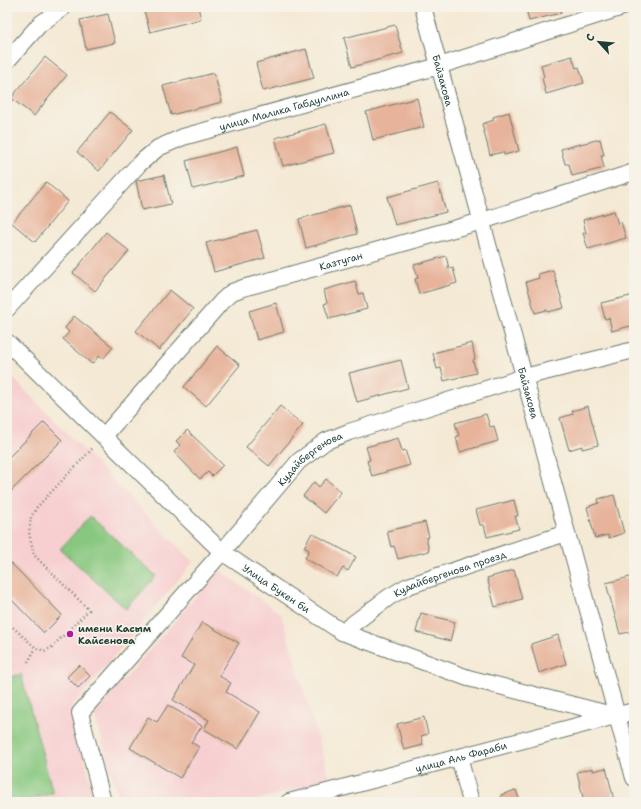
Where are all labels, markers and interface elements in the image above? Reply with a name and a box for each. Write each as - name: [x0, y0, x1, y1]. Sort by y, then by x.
- north arrow: [579, 22, 619, 62]
- text: С: [582, 31, 599, 44]
- street label: Байзакова: [429, 53, 456, 109]
- street label: улица Малика Габдуллина: [218, 85, 351, 134]
- street label: Казтуган: [318, 249, 364, 273]
- street label: Байзакова: [515, 366, 542, 421]
- street label: Кудайбергенова: [275, 429, 345, 489]
- street label: Кудайбергенова проезд: [391, 547, 508, 600]
- street label: Улица Букен би: [240, 562, 313, 616]
- place label: имени Касым Кайсенова: [78, 622, 152, 647]
- marker: имени Касым Кайсенова: [65, 629, 75, 639]
- street label: улица Аль Фараби: [414, 739, 509, 775]

